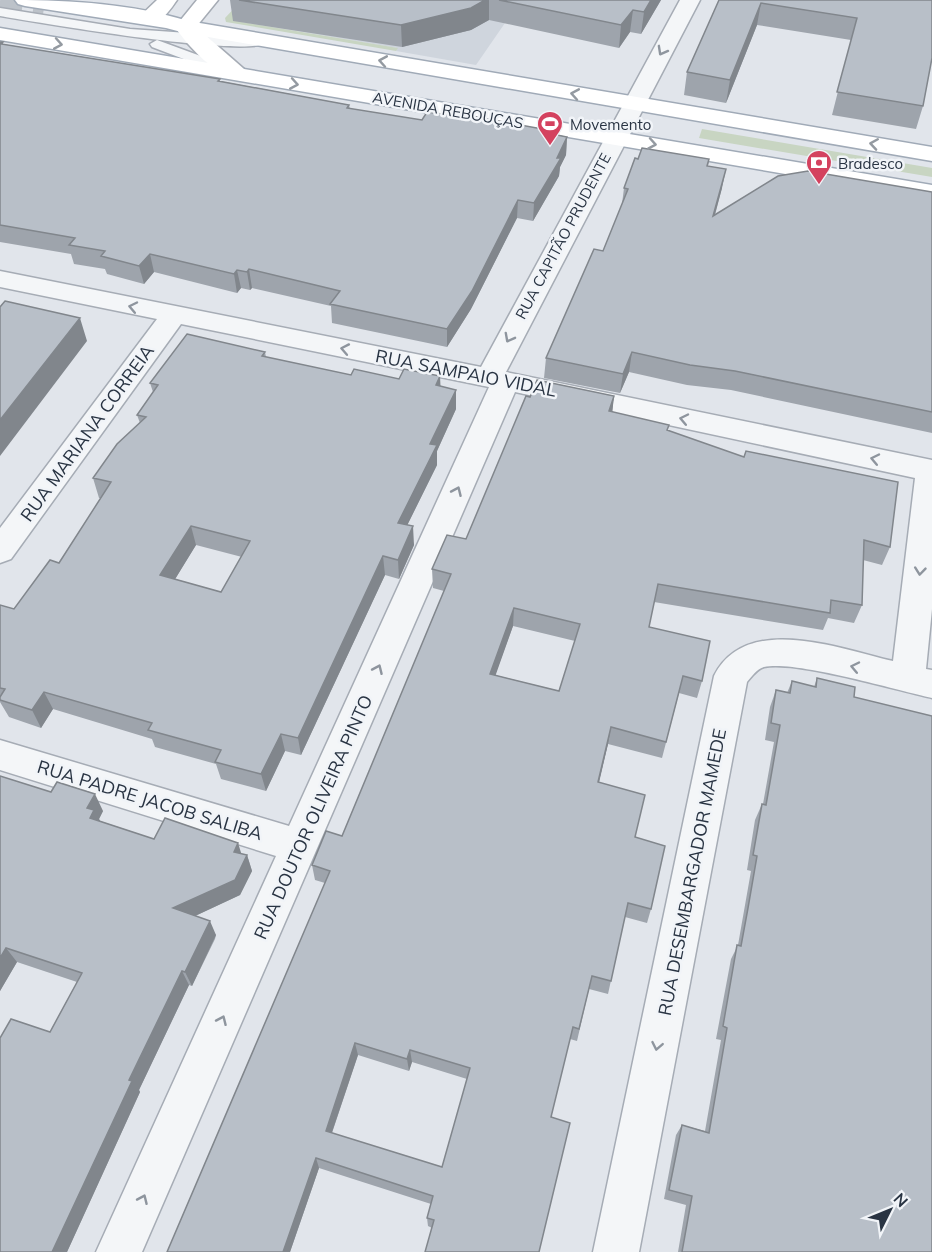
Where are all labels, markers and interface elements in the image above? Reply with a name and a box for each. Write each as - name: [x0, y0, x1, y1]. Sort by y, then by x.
- one-way arrow: [52, 37, 62, 50]
- one-way arrow: [658, 45, 669, 55]
- one-way arrow: [378, 55, 388, 68]
- one-way arrow: [288, 77, 298, 90]
- street label: AVENIDA REBOUÇAS: [371, 87, 525, 133]
- one-way arrow: [571, 88, 581, 101]
- sports icon: Movemento: [535, 109, 565, 147]
- place label: Movemento: [570, 115, 651, 134]
- one-way arrow: [646, 137, 656, 150]
- one-way arrow: [870, 138, 880, 151]
- bank icon: Bradesco: [804, 148, 834, 186]
- street label: RUA CAPITÃO PRUDENTE: [511, 150, 615, 322]
- place label: Bradesco: [838, 154, 903, 173]
- one-way arrow: [129, 301, 139, 314]
- one-way arrow: [505, 332, 516, 343]
- street label: RUA MARIANA CORREIA: [15, 340, 159, 526]
- one-way arrow: [340, 343, 350, 356]
- street label: RUA SAMPAIO VIDAL: [374, 344, 559, 402]
- one-way arrow: [679, 413, 689, 426]
- one-way arrow: [870, 453, 880, 466]
- one-way arrow: [450, 486, 462, 497]
- one-way arrow: [914, 566, 926, 576]
- one-way arrow: [850, 661, 860, 674]
- one-way arrow: [371, 665, 383, 676]
- street label: RUA DOUTOR OLIVEIRA PINTO: [249, 691, 377, 943]
- street label: RUA DESEMBARGADOR MAMEDE: [653, 727, 731, 1017]
- street label: RUA PADRE JACOB SALIBA: [35, 755, 265, 845]
- one-way arrow: [215, 1016, 227, 1027]
- one-way arrow: [651, 1040, 664, 1050]
- north arrow: [860, 1180, 920, 1240]
- text: N: [890, 1189, 912, 1211]
- one-way arrow: [136, 1194, 148, 1205]

